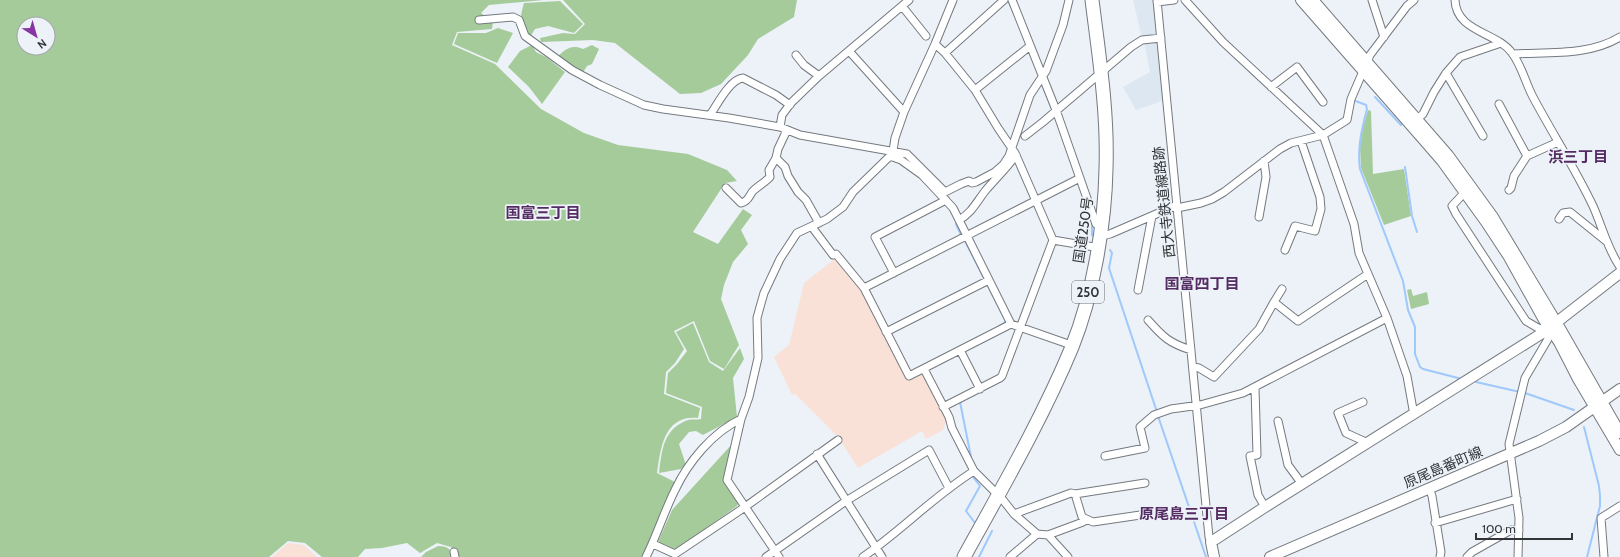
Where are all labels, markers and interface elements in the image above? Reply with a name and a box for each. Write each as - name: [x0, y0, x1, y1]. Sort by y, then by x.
- north arrow: [16, 16, 56, 56]
- text: N: [35, 36, 49, 52]
- street label: 西大寺鉄道線路跡: [1149, 145, 1179, 259]
- district label: 浜三丁目: [1548, 148, 1608, 166]
- street label: 国道250号: [1069, 196, 1097, 264]
- district label: 国富三丁目: [505, 204, 581, 222]
- district label: 国富四丁目: [1164, 275, 1240, 293]
- road number: 250: [1072, 281, 1104, 303]
- street label: 原尾島番町線: [1401, 442, 1485, 492]
- district label: 原尾島三丁目: [1139, 505, 1229, 523]
- scale bar: [1476, 515, 1572, 541]
- text: 100 m: [1482, 521, 1516, 536]

